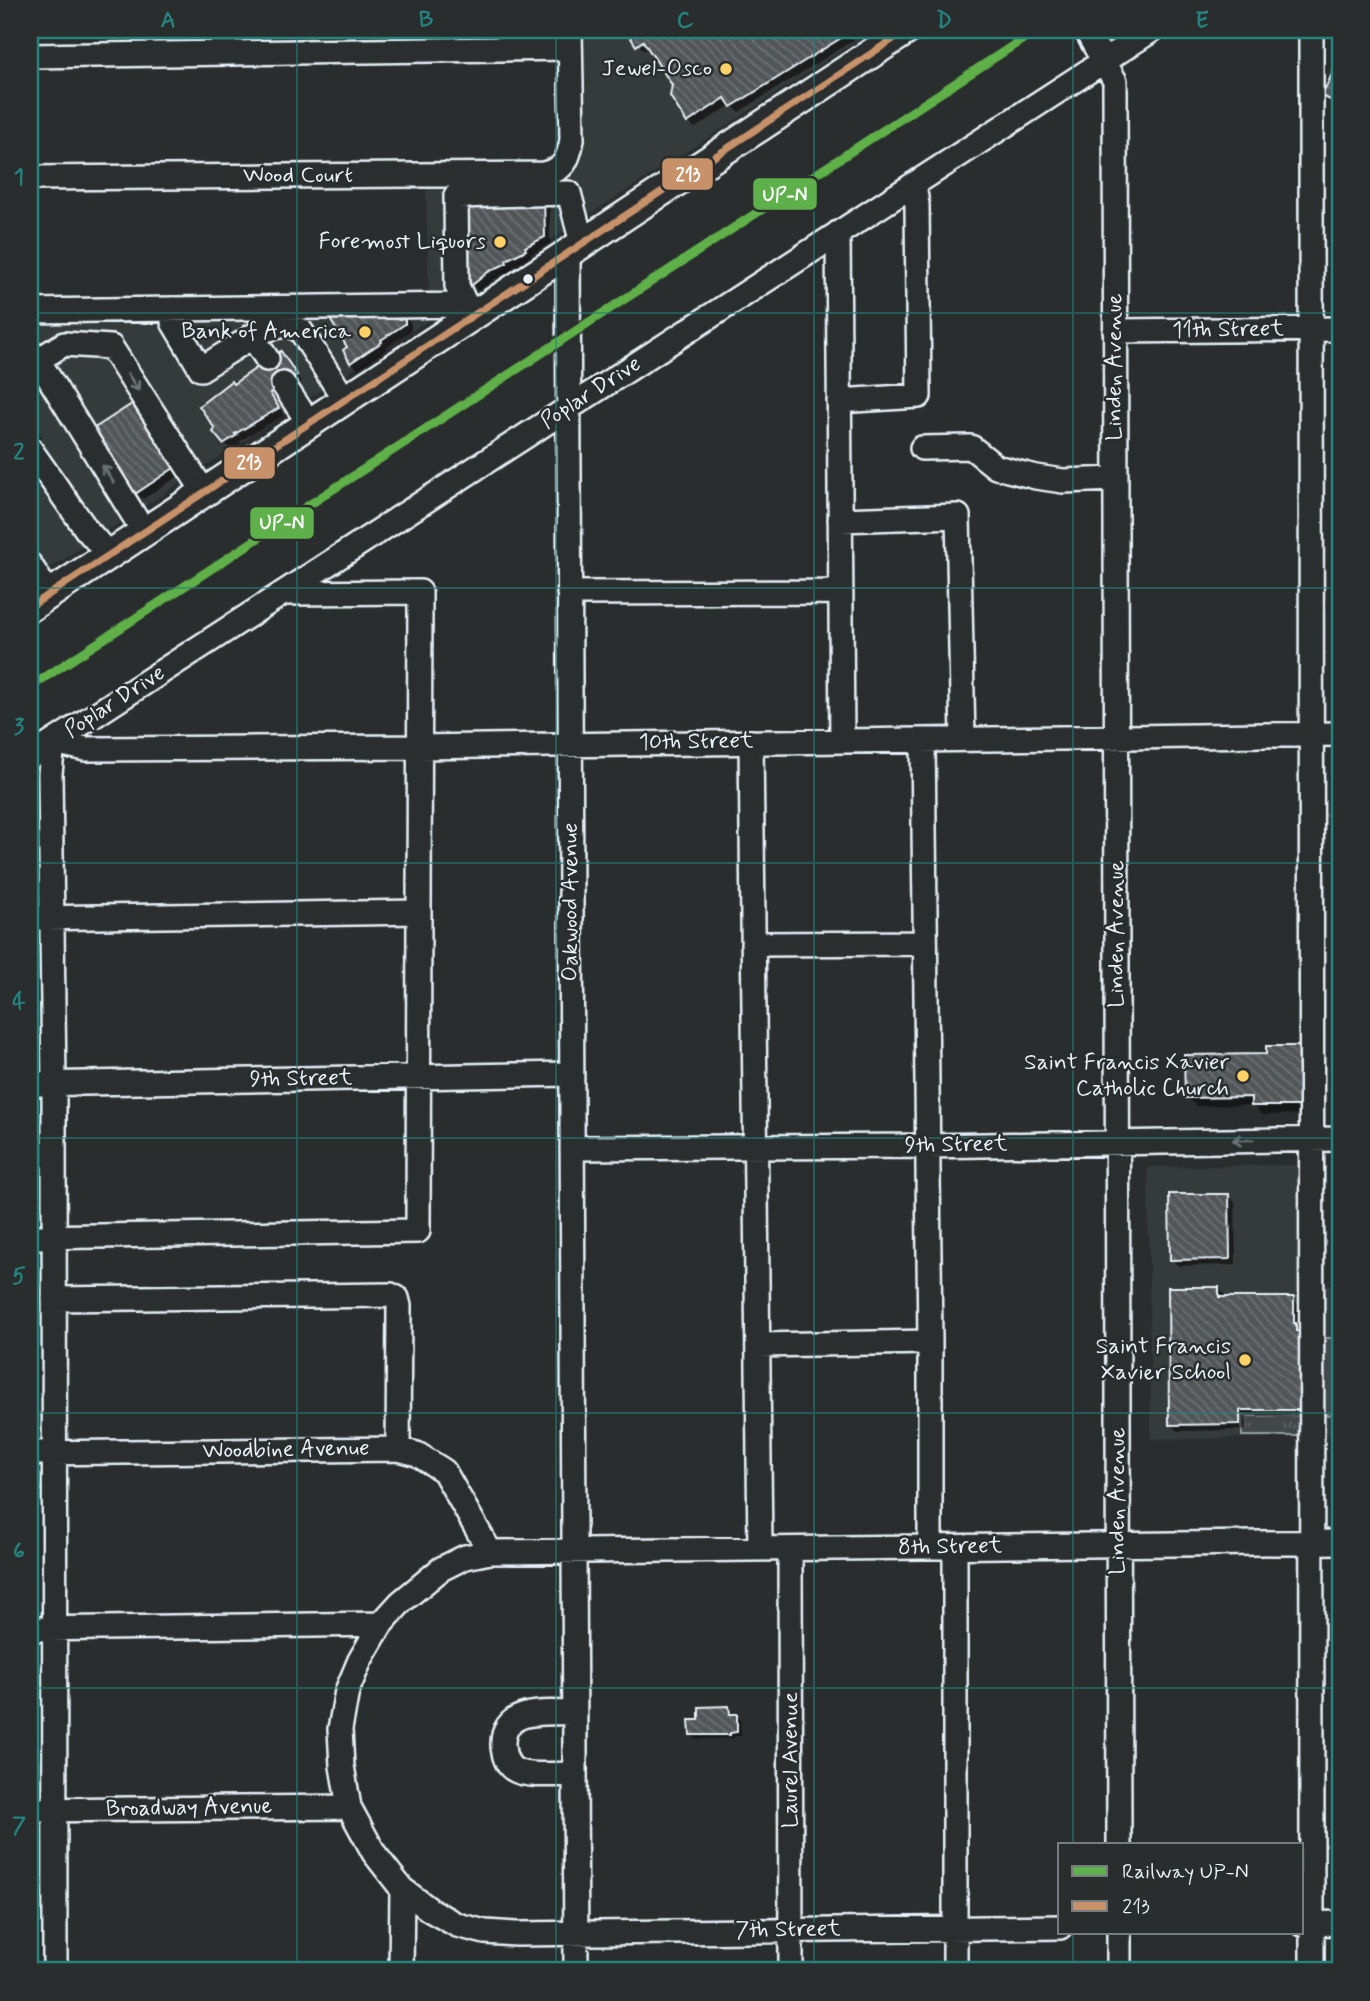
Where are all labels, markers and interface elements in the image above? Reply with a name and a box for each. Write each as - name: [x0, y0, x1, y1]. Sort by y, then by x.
- text: A: [160, 6, 176, 36]
- text: B: [419, 6, 434, 36]
- text: C: [677, 6, 694, 36]
- text: D: [936, 6, 952, 36]
- text: E: [1195, 6, 1209, 36]
- place label: Jewel-Osco: [601, 54, 712, 84]
- marker: Jewel-Osco: [718, 61, 734, 77]
- line badge: 213: [661, 157, 714, 191]
- street label: Wood Court: [243, 161, 353, 191]
- text: 1: [14, 163, 24, 193]
- text: 213: [675, 163, 701, 188]
- line badge: UP-N: [752, 177, 818, 211]
- text: UP-N: [763, 183, 807, 208]
- place label: Foremost Liquors: [319, 227, 486, 257]
- marker: Foremost Liquors: [492, 234, 508, 250]
- unlabelled marker: [521, 272, 535, 286]
- street label: Linden Avenue: [1100, 293, 1130, 441]
- street label: 11th Street: [1172, 314, 1285, 346]
- place label: Bank of America: [181, 317, 351, 347]
- marker: Bank of America: [357, 324, 373, 340]
- street label: Poplar Drive: [535, 349, 647, 437]
- one-way arrow: [126, 372, 141, 391]
- text: 2: [13, 438, 25, 468]
- line badge: 213: [223, 446, 276, 480]
- text: 213: [236, 451, 262, 476]
- one-way arrow: [101, 464, 115, 484]
- line badge: UP-N: [249, 506, 315, 540]
- text: UP-N: [260, 511, 304, 536]
- street label: Poplar Drive: [59, 658, 171, 746]
- text: 3: [14, 713, 25, 743]
- street label: 10th Street: [638, 726, 754, 758]
- street label: Oakwood Avenue: [556, 823, 586, 981]
- street label: Linden Avenue: [1102, 860, 1132, 1008]
- text: 4: [12, 987, 26, 1017]
- place label: Saint Francis Xavier Catholic Church: [1024, 1048, 1229, 1104]
- street label: 9th Street: [249, 1063, 353, 1095]
- marker: Saint Francis Xavier Catholic Church: [1235, 1068, 1251, 1084]
- street label: 9th Street: [904, 1129, 1008, 1161]
- one-way arrow: [1232, 1133, 1255, 1147]
- text: 5: [12, 1262, 26, 1292]
- place label: Saint Francis Xavier School: [1095, 1332, 1231, 1388]
- marker: Saint Francis Xavier School: [1237, 1352, 1253, 1368]
- street label: Linden Avenue: [1103, 1427, 1133, 1575]
- street label: Woodbine Avenue: [202, 1434, 370, 1466]
- street label: 8th Street: [898, 1531, 1003, 1563]
- text: 6: [13, 1537, 25, 1567]
- street label: Laurel Avenue: [776, 1692, 806, 1828]
- street label: Broadway Avenue: [105, 1792, 273, 1824]
- text: 7: [12, 1812, 26, 1842]
- legend: [1058, 1843, 1304, 1934]
- text: Railway UP-N: [1122, 1858, 1249, 1886]
- text: 213: [1122, 1893, 1150, 1921]
- street label: 7th Street: [735, 1914, 841, 1946]

